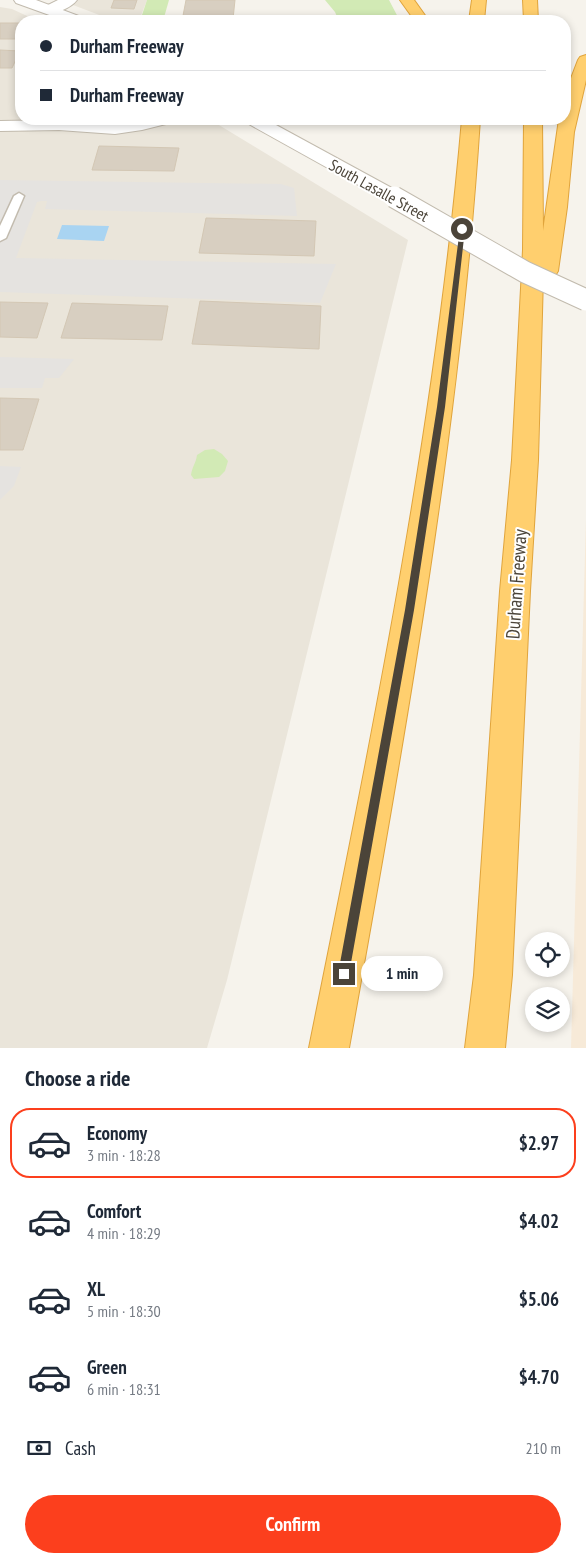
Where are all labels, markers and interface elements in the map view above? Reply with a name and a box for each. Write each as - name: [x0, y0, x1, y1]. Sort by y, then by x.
- text: Durham Freeway: [70, 34, 184, 58]
- text: Durham Freeway: [70, 83, 184, 107]
- street label: South Lasalle Street: [326, 154, 433, 226]
- route start: [451, 218, 473, 240]
- street label: Durham Freeway: [500, 527, 532, 640]
- map controls: [525, 932, 570, 1032]
- button: locate: [525, 932, 570, 977]
- callout: 1 min: [362, 956, 444, 992]
- route end: [333, 963, 355, 985]
- text: 1 min: [386, 963, 418, 983]
- button: layers: [525, 987, 570, 1032]
- text: Choose a ride: [25, 1064, 130, 1092]
- icon: car: [27, 1121, 72, 1166]
- text: Economy: [87, 1121, 147, 1145]
- text: $2.97: [519, 1131, 559, 1155]
- text: 3 min · 18:28: [87, 1145, 161, 1165]
- icon: car: [27, 1199, 72, 1244]
- text: Comfort: [87, 1199, 141, 1223]
- text: $4.02: [519, 1209, 559, 1233]
- text: 4 min · 18:29: [87, 1223, 161, 1243]
- icon: car: [27, 1277, 72, 1322]
- text: XL: [87, 1277, 105, 1301]
- text: $5.06: [519, 1287, 559, 1311]
- text: 5 min · 18:30: [87, 1301, 161, 1321]
- icon: car: [27, 1355, 72, 1400]
- text: Green: [87, 1355, 127, 1379]
- text: $4.70: [519, 1365, 559, 1389]
- text: 6 min · 18:31: [87, 1379, 161, 1399]
- icon: cash: [25, 1434, 53, 1462]
- text: Cash: [65, 1436, 96, 1460]
- text: 210 m: [526, 1438, 561, 1458]
- button: Confirm: [25, 1495, 561, 1553]

